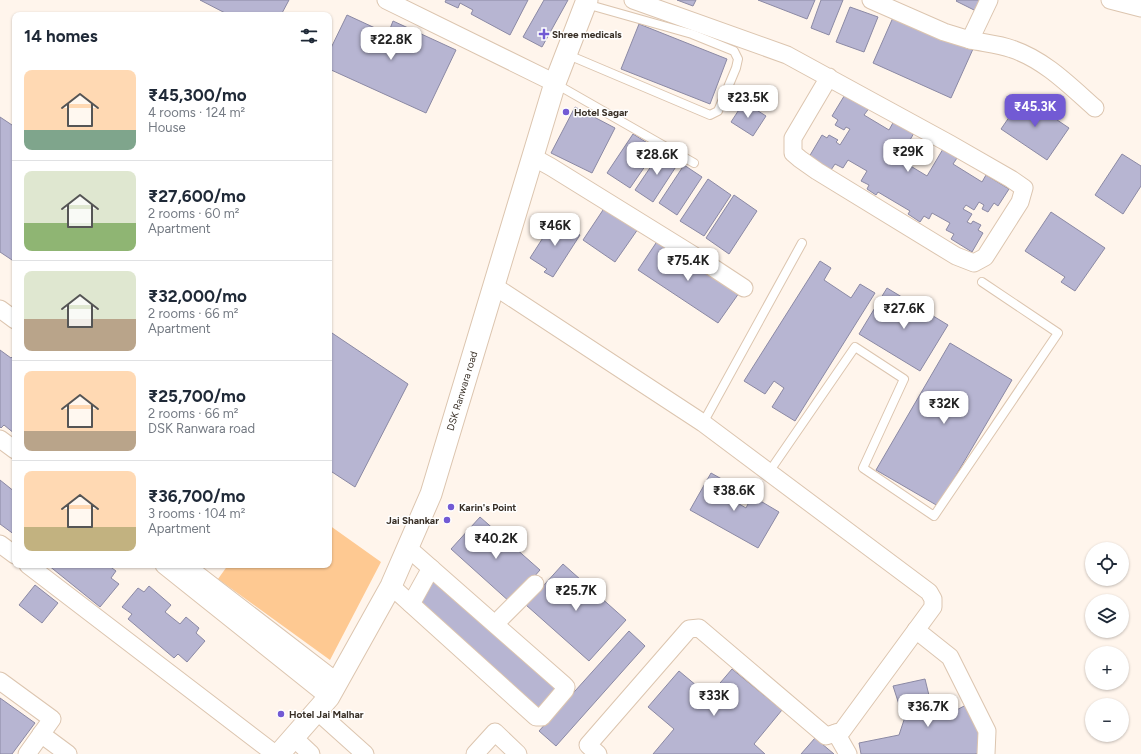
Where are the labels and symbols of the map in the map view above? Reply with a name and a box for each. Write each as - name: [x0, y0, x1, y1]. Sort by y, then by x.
- pin: ₹22.8K: [358, 27, 424, 61]
- place label: Shree medicals: [552, 28, 622, 41]
- marker: Shree medicals: [539, 29, 549, 39]
- pin: ₹23.5K: [715, 85, 781, 119]
- pin: ₹45.3K: [1002, 94, 1068, 128]
- place label: Hotel Sagar: [574, 106, 628, 119]
- marker: Hotel Sagar: [561, 107, 571, 117]
- pin: ₹29K: [884, 139, 932, 173]
- pin: ₹28.6K: [624, 142, 690, 176]
- pin: ₹46K: [531, 213, 579, 247]
- pin: ₹75.4K: [655, 248, 721, 282]
- pin: ₹27.6K: [871, 296, 937, 330]
- street label: DSK Ranwara road: [444, 350, 480, 432]
- pin: ₹32K: [920, 391, 968, 425]
- pin: ₹38.6K: [701, 478, 767, 512]
- place label: Karin's Point: [459, 501, 516, 514]
- marker: Karin's Point: [446, 502, 456, 512]
- place label: Jai Shankar: [386, 514, 439, 527]
- marker: Jai Shankar: [442, 515, 452, 525]
- pin: ₹40.2K: [463, 526, 529, 560]
- pin: ₹25.7K: [543, 578, 609, 612]
- pin: ₹33K: [690, 683, 738, 717]
- pin: ₹36.7K: [895, 694, 961, 728]
- place label: Hotel Jai Malhar: [289, 708, 364, 721]
- marker: Hotel Jai Malhar: [276, 709, 286, 719]

